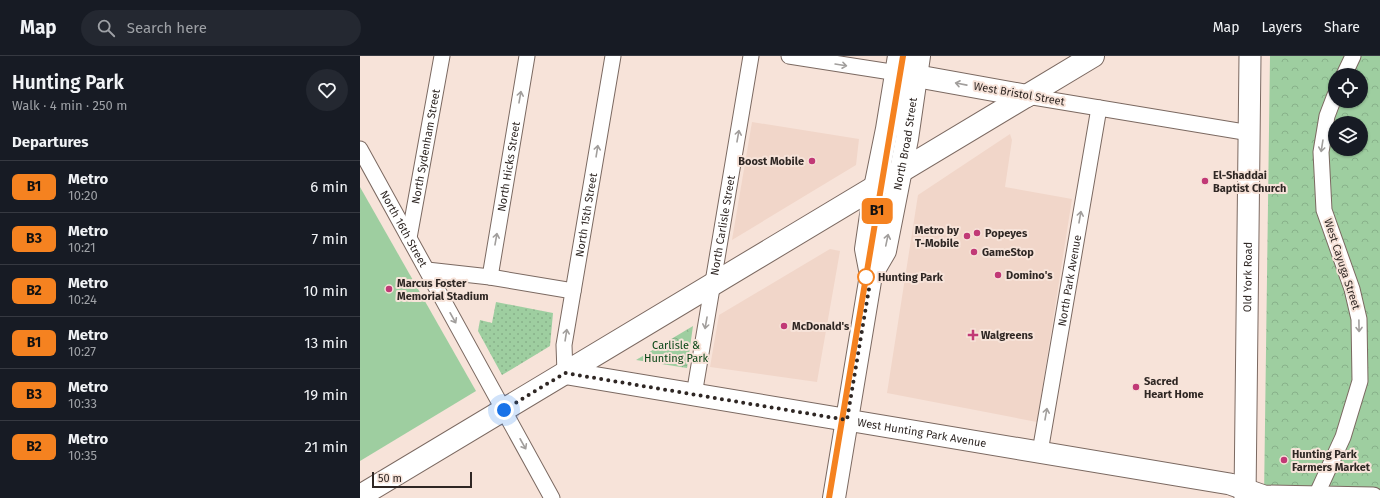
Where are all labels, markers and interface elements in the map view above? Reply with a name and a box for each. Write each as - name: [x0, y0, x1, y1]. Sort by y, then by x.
- search box: [81, 10, 361, 46]
- text: Map: [20, 16, 57, 39]
- icon: search: [95, 17, 117, 39]
- text: Search here: [127, 19, 207, 37]
- text: Map: [1213, 19, 1239, 36]
- text: Layers: [1261, 19, 1302, 36]
- text: Share: [1324, 19, 1360, 36]
- one-way arrow: [834, 61, 847, 69]
- map controls: [1328, 68, 1368, 156]
- button: locate: [1328, 68, 1368, 108]
- button: heart: [306, 69, 348, 111]
- text: Hunting Park: [12, 71, 124, 94]
- one-way arrow: [955, 80, 968, 88]
- street label: West Bristol Street: [972, 80, 1066, 108]
- street label: North Sydenham Street: [409, 88, 442, 205]
- one-way arrow: [517, 91, 525, 104]
- street label: North Broad Street: [891, 96, 919, 191]
- text: Walk · 4 min · 250 m: [12, 98, 127, 113]
- button: layers: [1328, 116, 1368, 156]
- street label: North Hicks Street: [495, 121, 522, 212]
- one-way arrow: [734, 130, 742, 143]
- text: Departures: [12, 133, 89, 151]
- one-way arrow: [1318, 139, 1326, 152]
- one-way arrow: [593, 145, 601, 158]
- place label: Boost Mobile: [738, 155, 804, 168]
- marker: Boost Mobile: [807, 156, 817, 166]
- place label: El-Shaddai Baptist Church: [1213, 169, 1286, 195]
- text: Metro: [68, 170, 108, 188]
- street label: North 15th Street: [573, 172, 600, 258]
- street label: North Carlisle Street: [708, 174, 737, 276]
- marker: El-Shaddai Baptist Church: [1200, 176, 1210, 186]
- text: B1: [27, 178, 41, 195]
- text: 6 min: [310, 178, 348, 196]
- text: 10:20: [68, 188, 98, 203]
- street label: North 16th Street: [378, 188, 430, 269]
- line badge: B1: [859, 198, 895, 224]
- text: B1: [870, 202, 884, 219]
- one-way arrow: [1076, 211, 1084, 224]
- street label: West Cayuga Street: [1321, 217, 1363, 311]
- text: Metro: [68, 222, 108, 240]
- place label: Metro by T-Mobile: [915, 224, 959, 250]
- place label: Popeyes: [985, 227, 1028, 240]
- marker: Popeyes: [972, 228, 982, 238]
- text: B3: [26, 230, 42, 247]
- text: 7 min: [311, 230, 348, 248]
- marker: Metro by T-Mobile: [962, 231, 972, 241]
- one-way arrow: [492, 233, 500, 246]
- one-way arrow: [883, 234, 891, 247]
- street label: North Park Avenue: [1055, 234, 1084, 327]
- text: 10:21: [68, 240, 96, 255]
- street label: Old York Road: [1241, 242, 1254, 312]
- place label: GameStop: [982, 246, 1034, 259]
- marker: GameStop: [969, 247, 979, 257]
- marker: Hunting Park: [857, 268, 875, 286]
- place label: Domino's: [1006, 269, 1053, 282]
- marker: Domino's: [993, 270, 1003, 280]
- place label: Hunting Park: [878, 271, 944, 284]
- text: Metro: [68, 274, 108, 292]
- place label: Marcus Foster Memorial Stadium: [397, 277, 488, 303]
- text: B2: [26, 282, 42, 299]
- text: 10 min: [303, 282, 348, 300]
- marker: Marcus Foster Memorial Stadium: [384, 284, 394, 294]
- text: 10:24: [68, 292, 97, 307]
- one-way arrow: [450, 312, 457, 324]
- one-way arrow: [702, 316, 710, 329]
- one-way arrow: [1355, 319, 1363, 332]
- place label: McDonald's: [792, 320, 850, 333]
- marker: McDonald's: [779, 321, 789, 331]
- text: Metro: [68, 326, 108, 344]
- one-way arrow: [562, 328, 570, 341]
- place label: Walgreens: [981, 329, 1034, 342]
- marker: Walgreens: [968, 330, 978, 340]
- text: B1: [27, 334, 41, 351]
- text: 13 min: [304, 334, 348, 352]
- park label: Carlisle & Hunting Park: [644, 339, 708, 365]
- text: 10:27: [68, 344, 96, 359]
- place label: Sacred Heart Home: [1144, 375, 1204, 401]
- text: Metro: [68, 378, 108, 396]
- marker: Sacred Heart Home: [1131, 382, 1141, 392]
- text: B3: [26, 386, 42, 403]
- text: 19 min: [304, 386, 348, 404]
- text: 10:33: [68, 396, 97, 411]
- your location: [494, 400, 514, 420]
- one-way arrow: [1042, 408, 1050, 421]
- street label: West Hunting Park Avenue: [856, 415, 987, 450]
- text: Metro: [68, 430, 108, 448]
- text: B2: [26, 438, 42, 455]
- text: 21 min: [305, 438, 348, 456]
- one-way arrow: [519, 438, 527, 450]
- text: 10:35: [68, 448, 97, 463]
- place label: Hunting Park Farmers Market: [1292, 448, 1371, 474]
- marker: Hunting Park Farmers Market: [1279, 455, 1289, 465]
- scale bar: [372, 470, 472, 489]
- text: 50 m: [378, 472, 402, 485]

